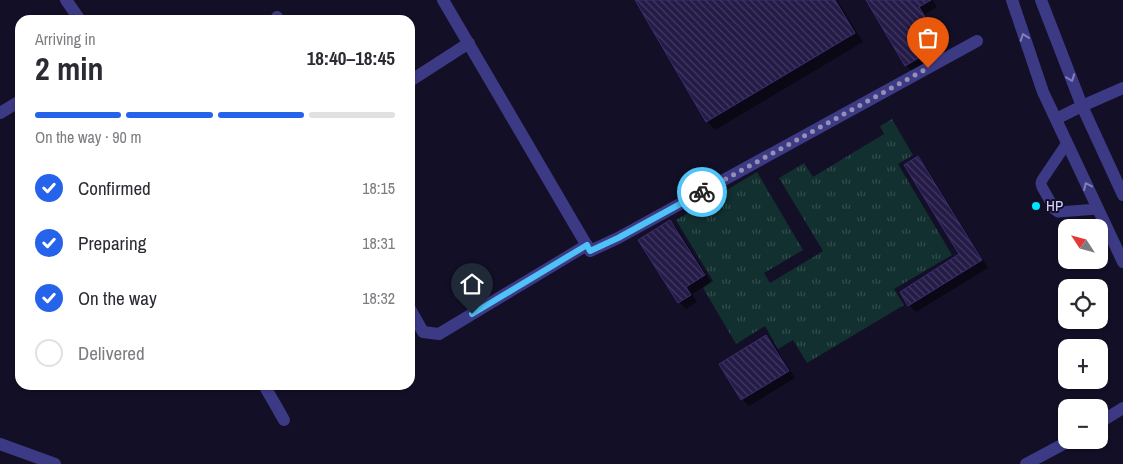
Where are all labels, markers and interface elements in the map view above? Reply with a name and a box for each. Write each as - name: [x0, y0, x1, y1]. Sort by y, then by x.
- pin: [907, 17, 949, 68]
- icon: bag: [914, 24, 942, 52]
- text: Arriving in: [35, 28, 96, 50]
- one-way arrow: [1020, 33, 1030, 42]
- text: 18:40–18:45: [307, 45, 395, 71]
- text: 2 min: [35, 47, 104, 90]
- one-way arrow: [1065, 73, 1075, 82]
- text: On the way · 90 m: [35, 126, 141, 148]
- courier: [677, 167, 727, 217]
- icon: check: [35, 174, 63, 202]
- text: Confirmed: [78, 175, 151, 201]
- text: 18:15: [362, 177, 395, 199]
- icon: bike: [688, 178, 716, 206]
- one-way arrow: [1083, 182, 1094, 191]
- place label: HP: [1046, 195, 1063, 216]
- marker: HP: [1030, 200, 1042, 212]
- north arrow: [1058, 219, 1108, 269]
- map controls: [1058, 219, 1108, 449]
- icon: check: [35, 229, 63, 257]
- text: Preparing: [78, 230, 146, 256]
- text: 18:31: [362, 232, 395, 254]
- pin: [451, 263, 493, 314]
- icon: home: [458, 270, 486, 298]
- button: locate: [1058, 279, 1108, 329]
- icon: check: [35, 284, 63, 312]
- text: On the way: [78, 285, 157, 311]
- text: 18:32: [362, 287, 395, 309]
- button: +: [1058, 339, 1108, 389]
- text: Delivered: [78, 340, 145, 366]
- button: −: [1058, 399, 1108, 449]

